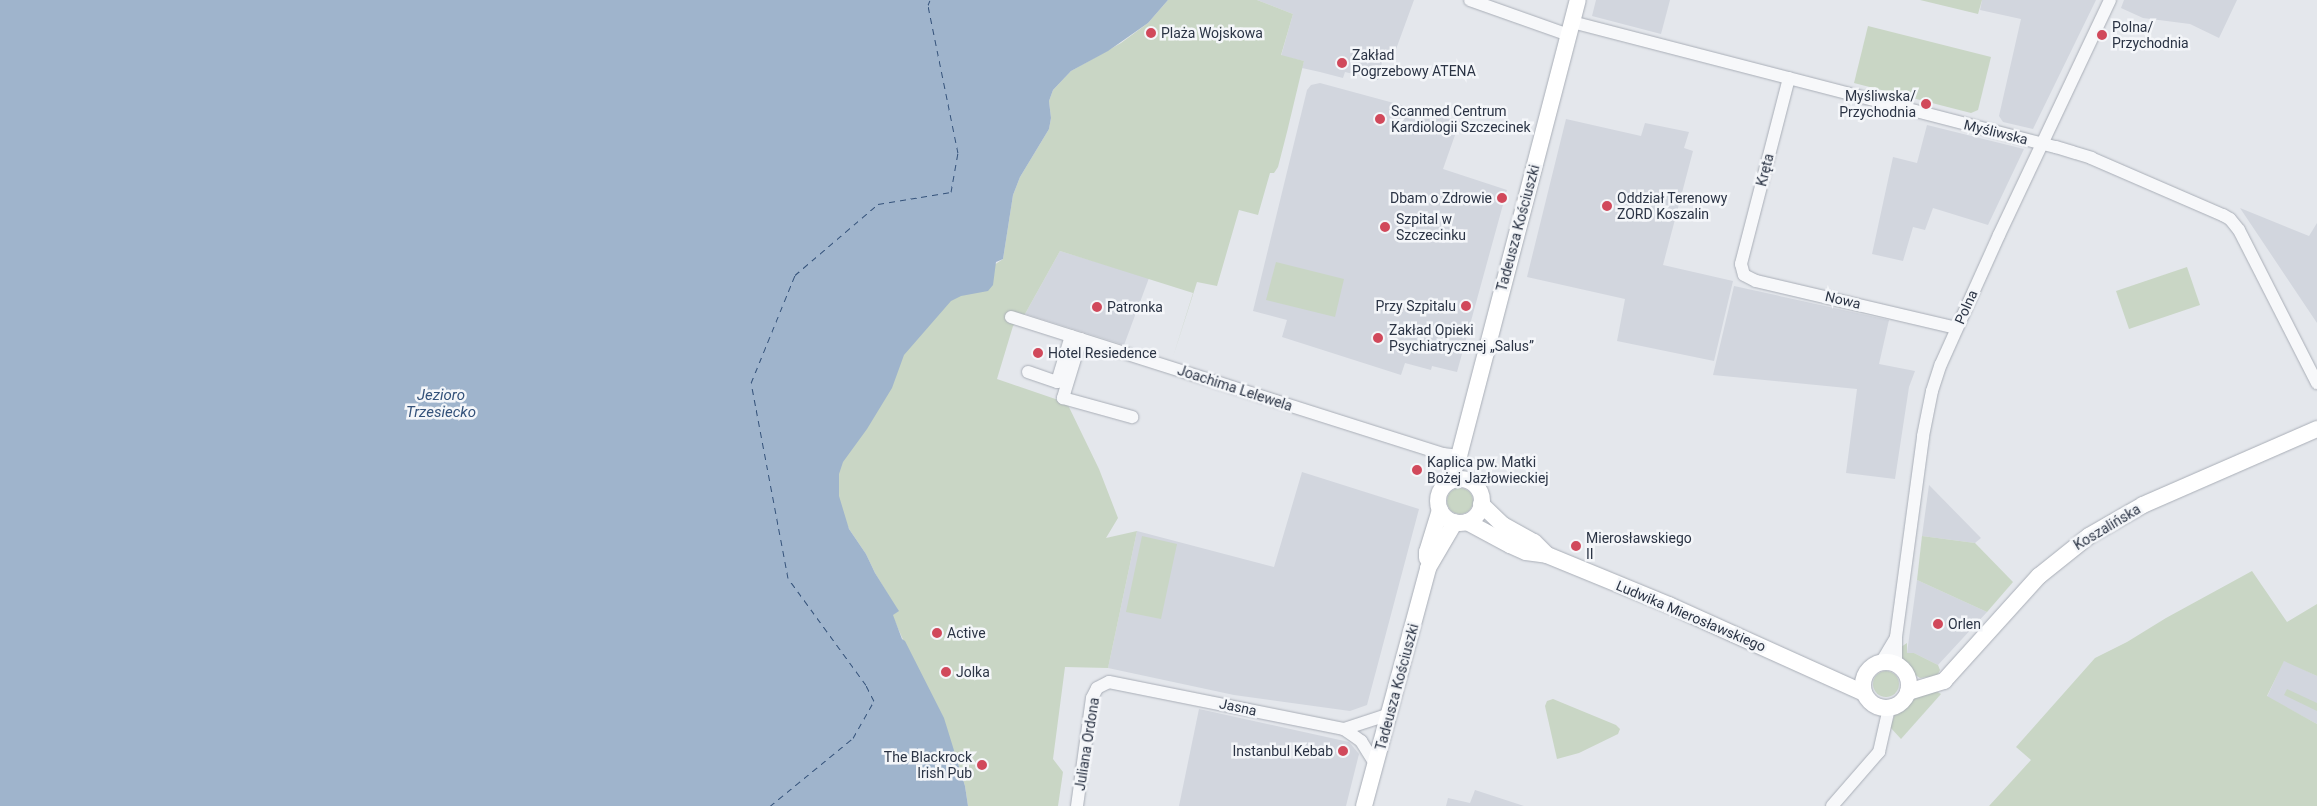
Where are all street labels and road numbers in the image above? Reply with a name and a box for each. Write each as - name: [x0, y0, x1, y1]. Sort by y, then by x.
- street label: Myśliwska: [1962, 116, 2030, 148]
- street label: Kręta: [1753, 152, 1777, 188]
- street label: Tadeusza Kościuszki: [1493, 163, 1543, 293]
- street label: Polna: [1951, 287, 1981, 327]
- street label: Nowa: [1824, 288, 1862, 312]
- street label: Joachima Lelewela: [1175, 361, 1295, 415]
- street label: Koszalińska: [2071, 501, 2143, 553]
- street label: Ludwika Mierosławskiego: [1614, 577, 1768, 655]
- street label: Tadeusza Kościuszki: [1372, 622, 1422, 752]
- street label: Jasna: [1218, 695, 1258, 719]
- street label: Juliana Ordona: [1071, 696, 1103, 792]

